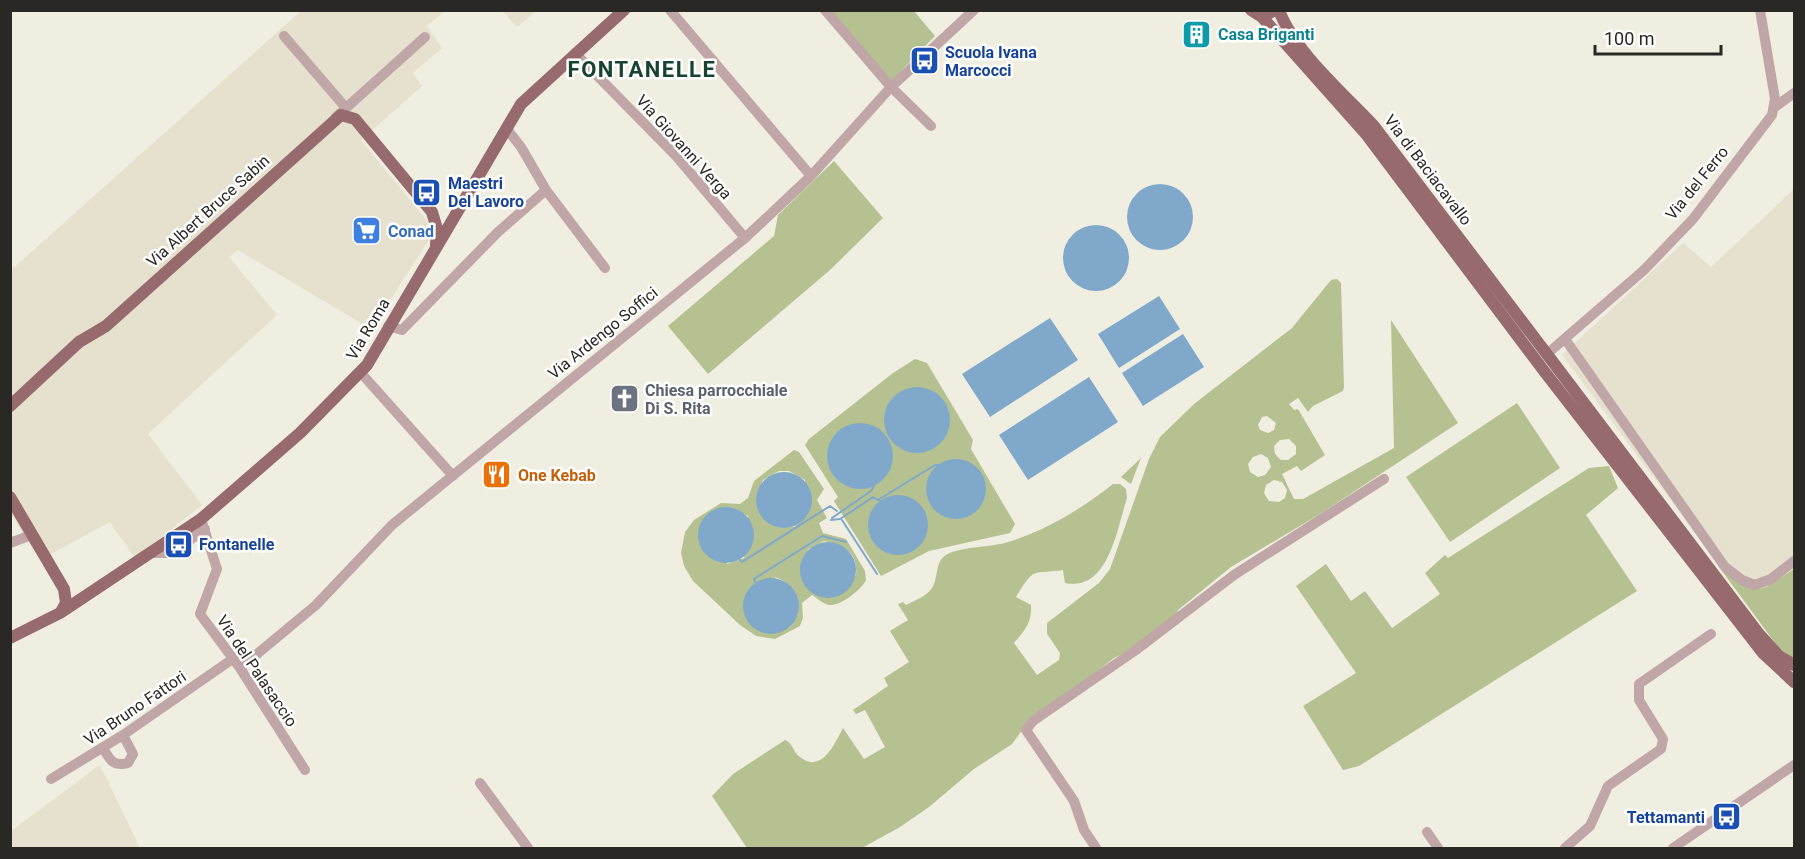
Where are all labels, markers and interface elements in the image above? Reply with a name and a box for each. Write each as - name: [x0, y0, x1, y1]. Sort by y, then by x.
- building icon: Casa Briganti: [1181, 18, 1213, 50]
- scale bar: [1595, 18, 1721, 56]
- place label: Casa Briganti: [1218, 25, 1314, 44]
- text: 100 m: [1604, 28, 1655, 49]
- place label: Scuola Ivana Marcocci: [945, 43, 1037, 80]
- bus stop icon: Scuola Ivana Marcocci: [908, 45, 940, 77]
- district label: FONTANELLE: [568, 57, 716, 82]
- street label: Via Giovanni Verga: [632, 91, 736, 203]
- street label: Via di Baciacavallo: [1380, 111, 1476, 229]
- street label: Via del Ferro: [1662, 142, 1732, 224]
- street label: Via Albert Bruce Sabin: [143, 151, 273, 271]
- place label: Maestri Del Lavoro: [448, 174, 524, 211]
- bus stop icon: Maestri Del Lavoro: [411, 176, 443, 208]
- supermarket icon: Conad: [351, 215, 383, 247]
- place label: Conad: [388, 222, 434, 241]
- street label: Via Ardengo Soffici: [544, 283, 662, 383]
- street label: Via Roma: [342, 295, 394, 363]
- place label: Chiesa parrocchiale Di S. Rita: [645, 381, 788, 418]
- church icon: Chiesa parrocchiale Di S. Rita: [608, 383, 640, 415]
- restaurant icon: One Kebab: [481, 459, 513, 491]
- place label: One Kebab: [518, 466, 596, 485]
- bus stop icon: Fontanelle: [162, 528, 194, 560]
- place label: Fontanelle: [199, 535, 275, 554]
- street label: Via del Palasaccio: [213, 612, 301, 730]
- street label: Via Bruno Fattori: [80, 667, 190, 749]
- bus stop icon: Tettamanti: [1710, 801, 1742, 833]
- place label: Tettamanti: [1627, 808, 1705, 827]

